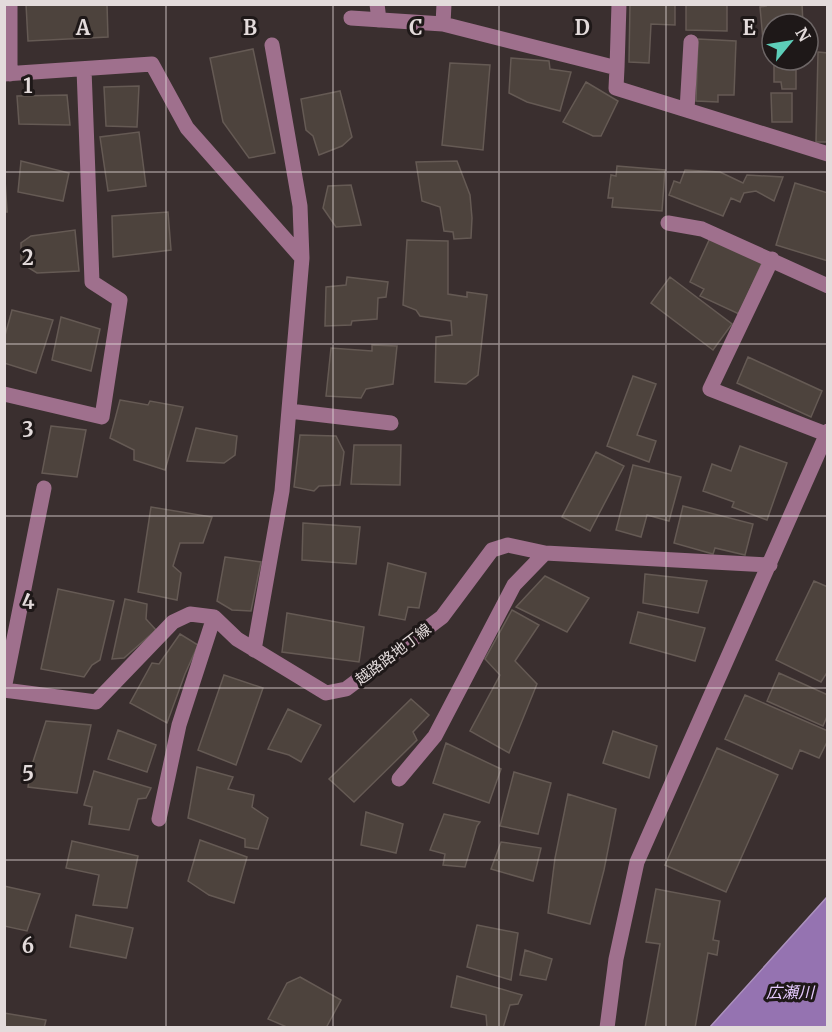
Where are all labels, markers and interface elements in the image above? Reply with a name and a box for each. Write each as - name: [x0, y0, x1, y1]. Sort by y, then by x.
- north arrow: [760, 12, 820, 72]
- text: A: [75, 15, 91, 40]
- text: B: [243, 15, 257, 40]
- text: C: [409, 15, 423, 40]
- text: D: [574, 15, 590, 40]
- text: E: [742, 15, 756, 40]
- text: N: [791, 24, 815, 45]
- text: 1: [23, 73, 33, 98]
- text: 2: [22, 245, 34, 270]
- text: 3: [22, 417, 34, 442]
- text: 4: [22, 589, 35, 614]
- street label: 越路路地丁線: [351, 619, 435, 689]
- text: 5: [22, 761, 34, 786]
- text: 6: [22, 933, 34, 958]
- water label: 広瀬川: [766, 982, 816, 1002]

